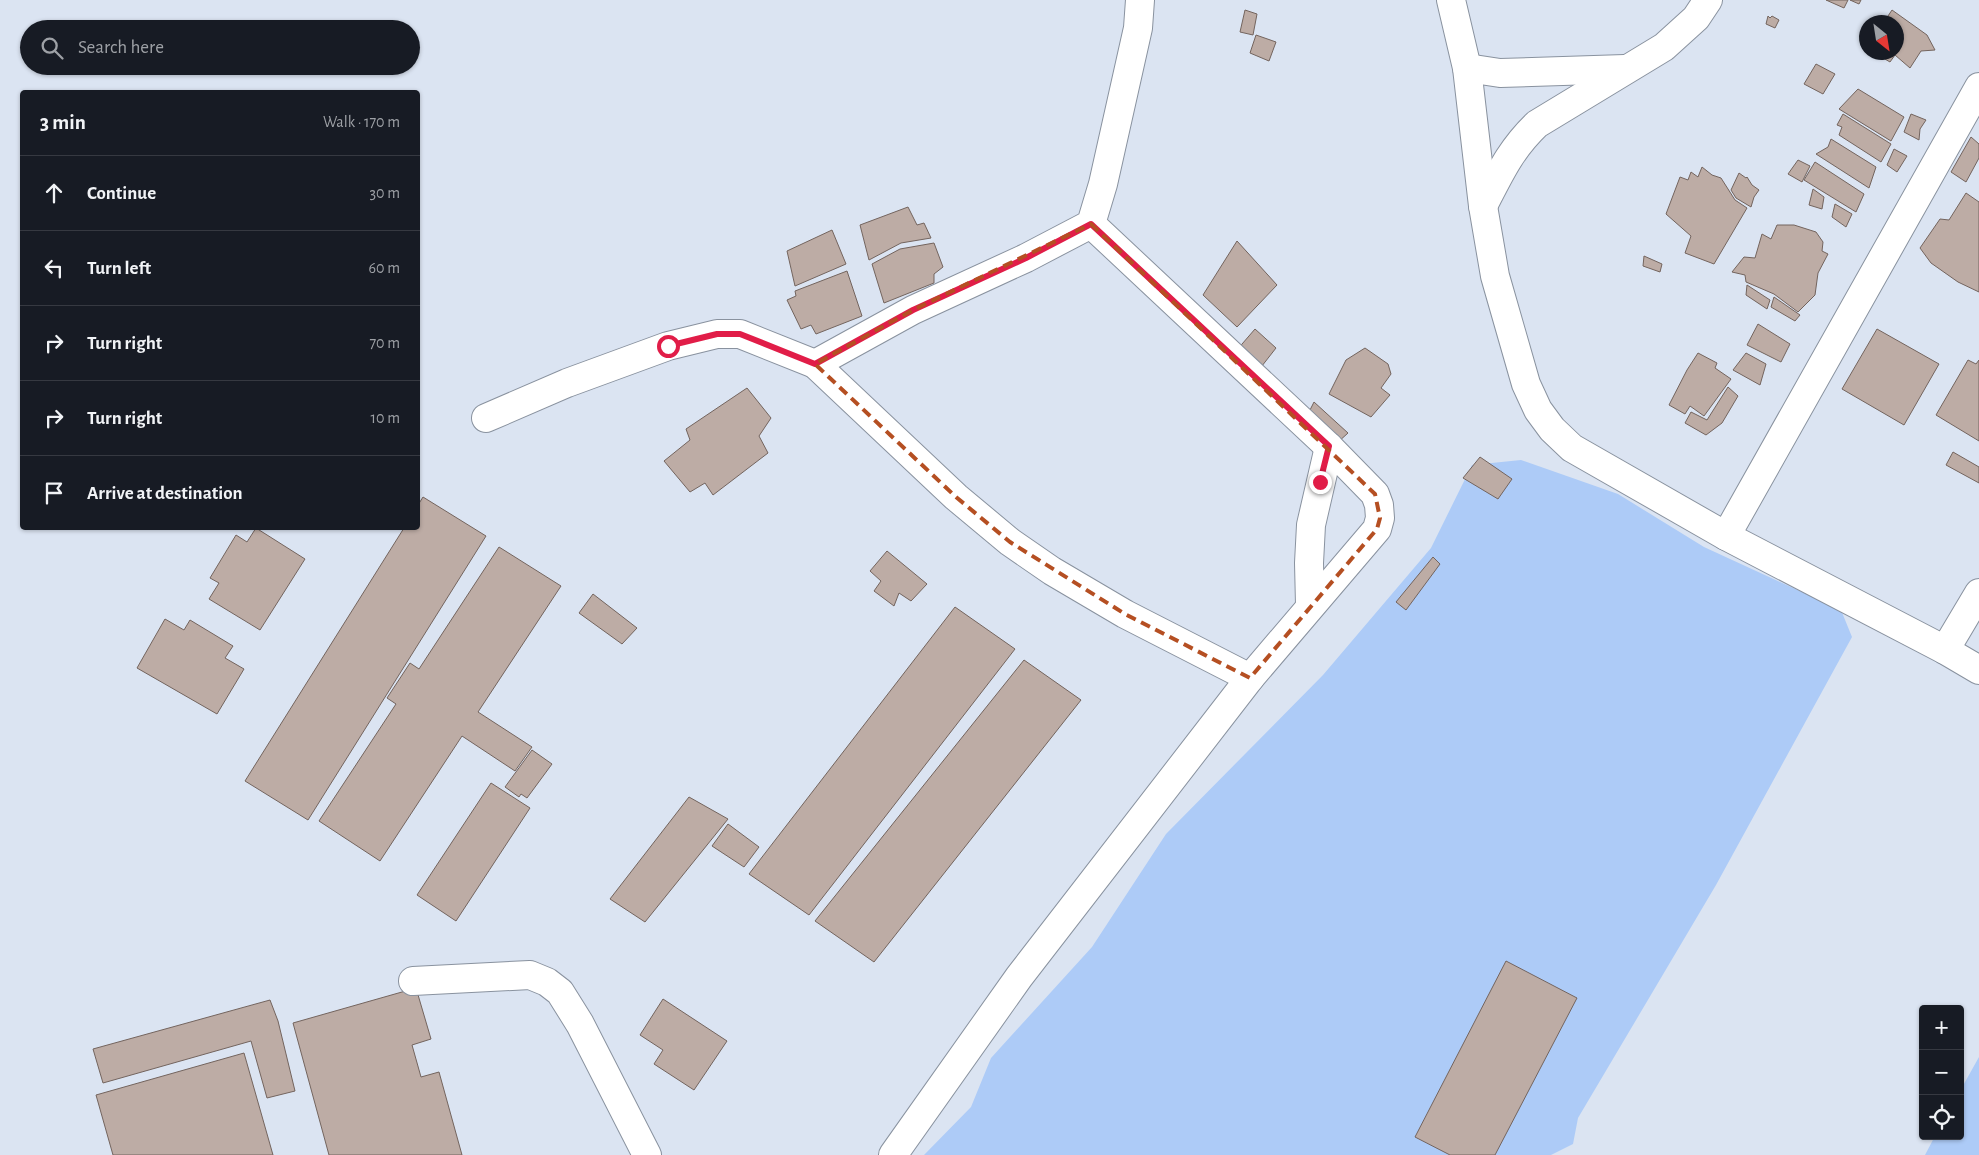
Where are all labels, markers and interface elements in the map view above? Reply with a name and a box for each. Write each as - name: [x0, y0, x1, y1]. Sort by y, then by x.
- north arrow: [1859, 15, 1904, 60]
- search box: [20, 20, 420, 75]
- icon: search: [38, 34, 66, 62]
- text: Search here: [78, 38, 164, 57]
- text: 3 min: [40, 112, 86, 133]
- text: Walk · 170 m: [323, 114, 400, 130]
- icon: ahead: [40, 179, 68, 207]
- text: Continue: [87, 184, 156, 203]
- text: 30 m: [370, 185, 400, 201]
- icon: left: [40, 254, 68, 282]
- text: Turn left: [87, 259, 151, 278]
- text: 60 m: [369, 260, 400, 276]
- icon: right: [40, 329, 68, 357]
- text: Turn right: [87, 334, 162, 353]
- text: 70 m: [369, 335, 400, 351]
- route start: [657, 335, 680, 358]
- icon: right: [40, 404, 68, 432]
- text: Turn right: [87, 409, 162, 428]
- text: 10 m: [371, 410, 400, 426]
- route end: [1309, 471, 1332, 494]
- icon: arrive: [40, 479, 68, 507]
- text: Arrive at destination: [87, 484, 243, 503]
- map controls: [1919, 1005, 1964, 1140]
- button: +: [1919, 1005, 1964, 1050]
- button: −: [1919, 1050, 1964, 1095]
- button: locate: [1919, 1095, 1964, 1140]

